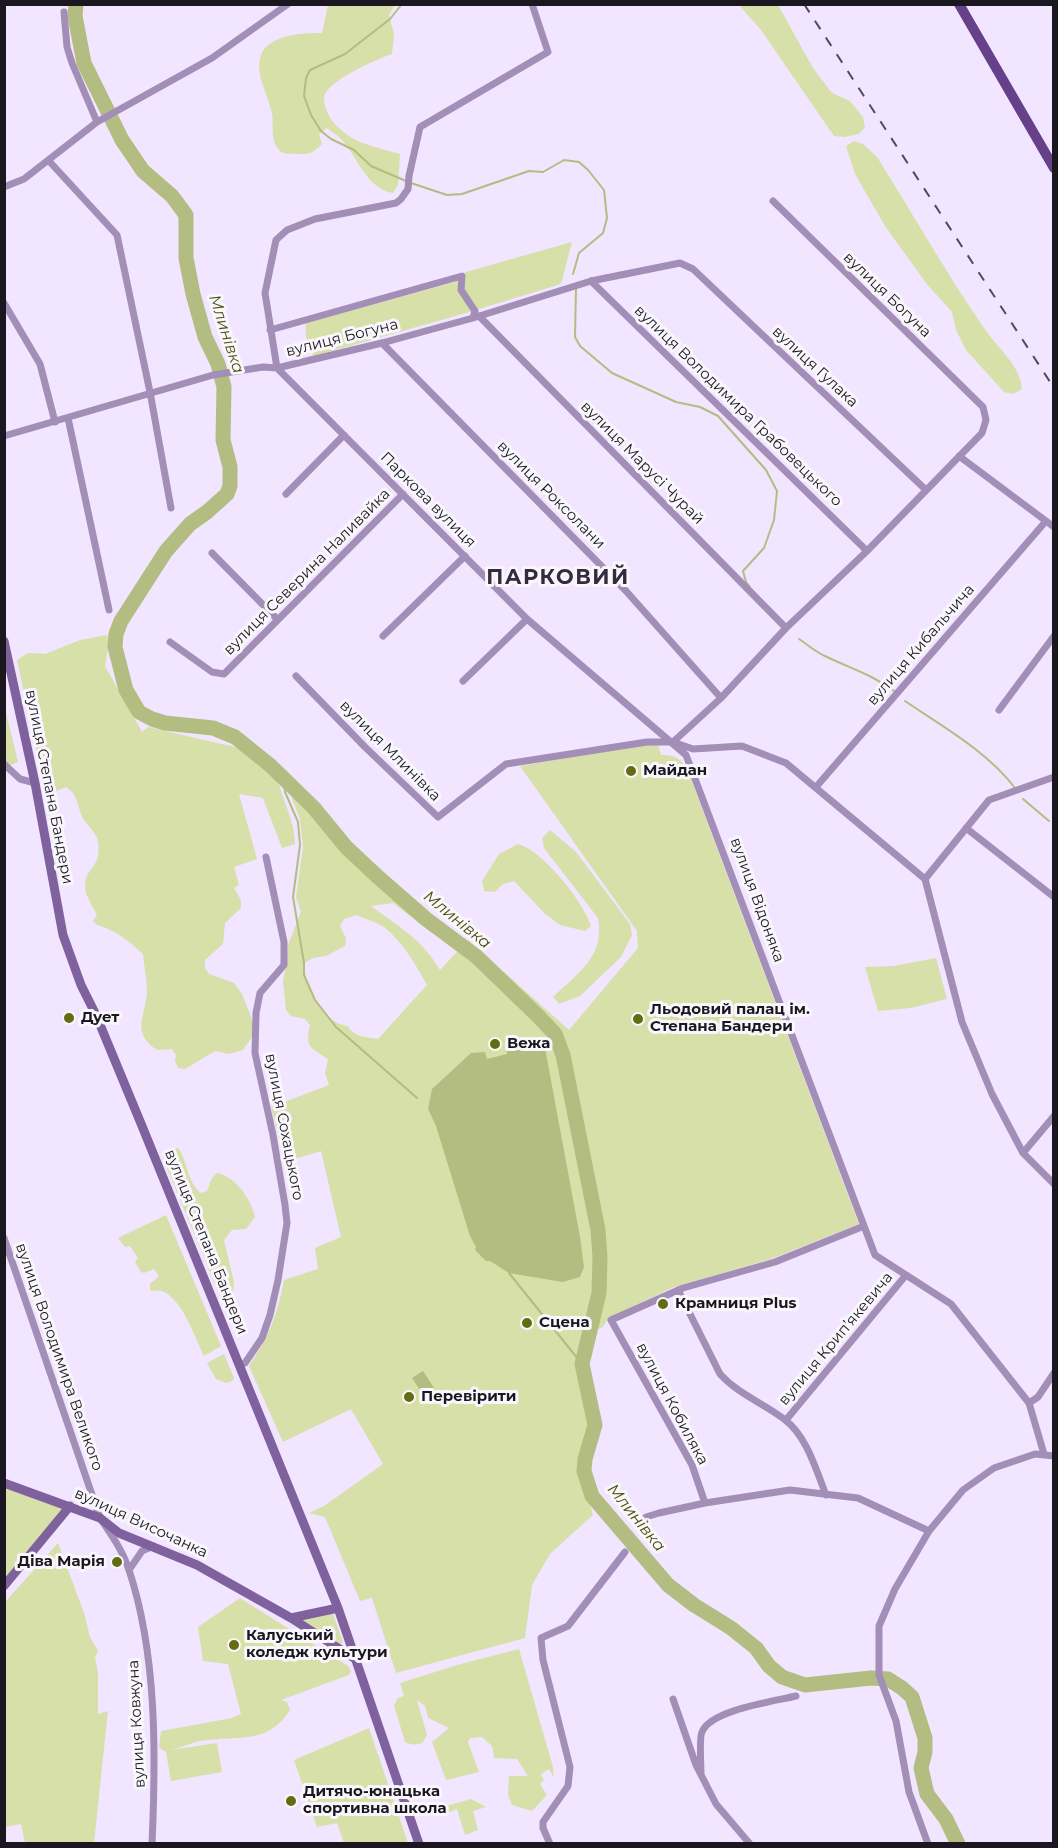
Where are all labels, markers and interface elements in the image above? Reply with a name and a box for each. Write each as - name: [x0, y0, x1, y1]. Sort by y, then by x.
- street label: вулиця Богуна: [839, 249, 935, 341]
- water label: Млинівка: [204, 292, 248, 376]
- street label: вулиця Володимира Грабовецького: [630, 302, 846, 510]
- street label: вулиця Богуна: [284, 315, 400, 361]
- street label: вулиця Гулака: [768, 323, 862, 411]
- street label: вулиця Марусі Чурай: [577, 398, 707, 528]
- street label: вулиця Роксолани: [493, 437, 609, 553]
- street label: Паркова вулиця: [377, 449, 479, 551]
- street label: вулиця Северина Наливайка: [220, 485, 394, 659]
- district label: ПАРКОВИЙ: [486, 565, 630, 591]
- street label: вулиця Кибальчича: [864, 581, 978, 709]
- street label: вулиця Степана Бандери: [21, 688, 77, 886]
- street label: вулиця Млинівка: [336, 697, 444, 805]
- place label: Майдан: [643, 762, 707, 780]
- marker: Майдан: [624, 764, 638, 778]
- street label: вулиця Відоняка: [726, 835, 788, 965]
- water label: Млинівка: [419, 887, 495, 953]
- place label: Льодовий палац ім. Степана Бандери: [650, 1001, 810, 1036]
- place label: Дует: [81, 1009, 119, 1027]
- marker: Дует: [62, 1011, 76, 1025]
- marker: Льодовий палац ім. Степана Бандери: [631, 1012, 645, 1026]
- place label: Вежа: [507, 1035, 550, 1053]
- marker: Вежа: [488, 1037, 502, 1051]
- street label: вулиця Сохацького: [261, 1052, 307, 1202]
- street label: вулиця Степана Бандери: [161, 1147, 251, 1337]
- street label: вулиця Володимира Великого: [11, 1241, 107, 1473]
- street label: вулиця Крипʼякевича: [775, 1269, 897, 1409]
- place label: Крамниця Plus: [675, 1295, 796, 1313]
- marker: Крамниця Plus: [656, 1297, 670, 1311]
- place label: Сцена: [539, 1314, 590, 1332]
- marker: Сцена: [520, 1316, 534, 1330]
- street label: вулиця Кобиляка: [632, 1340, 712, 1468]
- place label: Перевірити: [421, 1388, 517, 1406]
- marker: Перевірити: [402, 1390, 416, 1404]
- water label: Млинівка: [603, 1480, 669, 1556]
- street label: вулиця Височанка: [72, 1484, 210, 1562]
- place label: Діва Марія: [17, 1553, 105, 1571]
- marker: Діва Марія: [110, 1555, 124, 1569]
- place label: Калуський коледж культури: [246, 1627, 388, 1662]
- marker: Калуський коледж культури: [227, 1638, 241, 1652]
- street label: вулиця Ковжуна: [125, 1659, 149, 1789]
- place label: Дитячо-юнацька спортивна школа: [303, 1783, 447, 1818]
- marker: Дитячо-юнацька спортивна школа: [284, 1794, 298, 1808]

